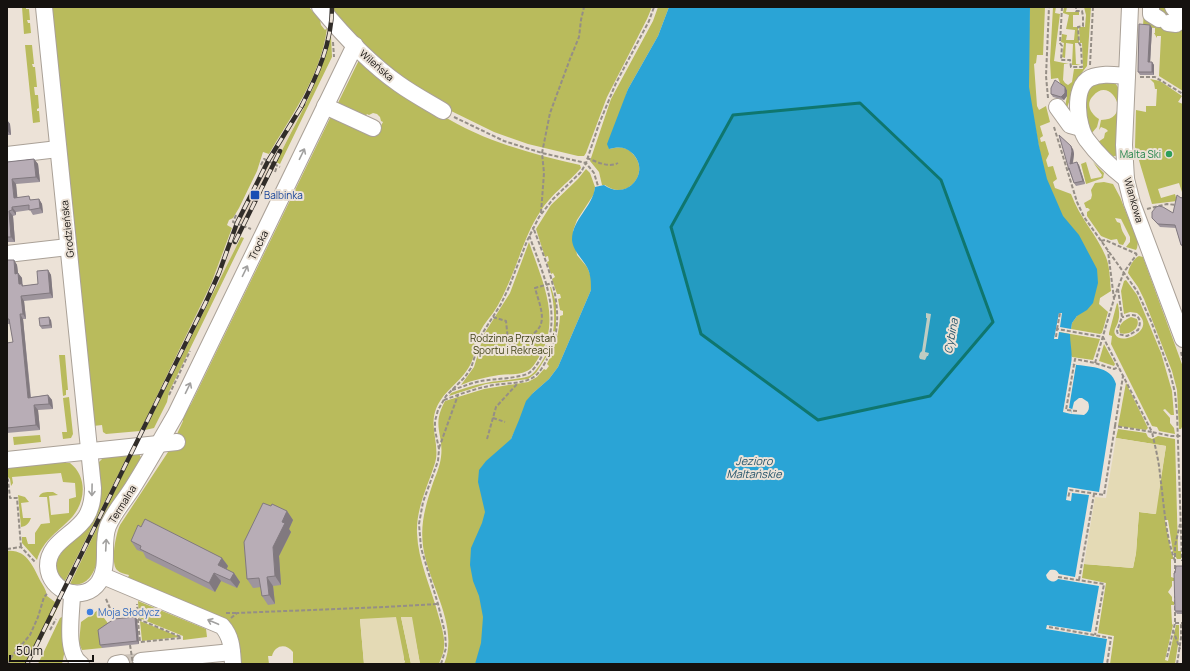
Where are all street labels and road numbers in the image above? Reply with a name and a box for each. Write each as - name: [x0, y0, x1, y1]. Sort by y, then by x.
- street label: Wileńska: [357, 46, 397, 84]
- street label: Wiankowa: [1121, 176, 1147, 224]
- street label: Grodzieńska: [57, 200, 77, 258]
- street label: Trocka: [245, 228, 271, 262]
- street label: Termalna: [105, 482, 139, 526]

